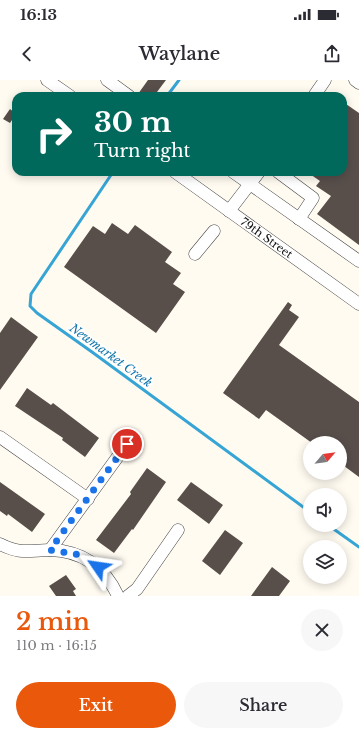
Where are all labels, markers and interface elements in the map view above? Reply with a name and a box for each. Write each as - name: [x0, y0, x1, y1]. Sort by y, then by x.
- text: 16:13: [20, 5, 57, 24]
- icon: back: [16, 43, 38, 65]
- text: Waylane: [139, 43, 220, 65]
- icon: share: [321, 43, 343, 65]
- text: 30 m: [94, 105, 171, 140]
- icon: right: [28, 108, 80, 160]
- text: Turn right: [94, 140, 190, 162]
- street label: 79th Street: [238, 214, 296, 262]
- water label: Newmarket Creek: [66, 319, 155, 390]
- pin: [110, 427, 144, 461]
- icon: arrive: [116, 433, 138, 455]
- north arrow: [303, 436, 347, 480]
- map controls: [303, 436, 347, 584]
- button: sound: [303, 488, 347, 532]
- button: layers: [303, 540, 347, 584]
- position arrow: [77, 546, 119, 588]
- text: 2 min: [16, 607, 90, 636]
- button: close: [301, 609, 343, 651]
- text: 110 m · 16:15: [16, 637, 97, 654]
- button: Exit: [16, 682, 176, 728]
- button: Share: [184, 682, 343, 728]

